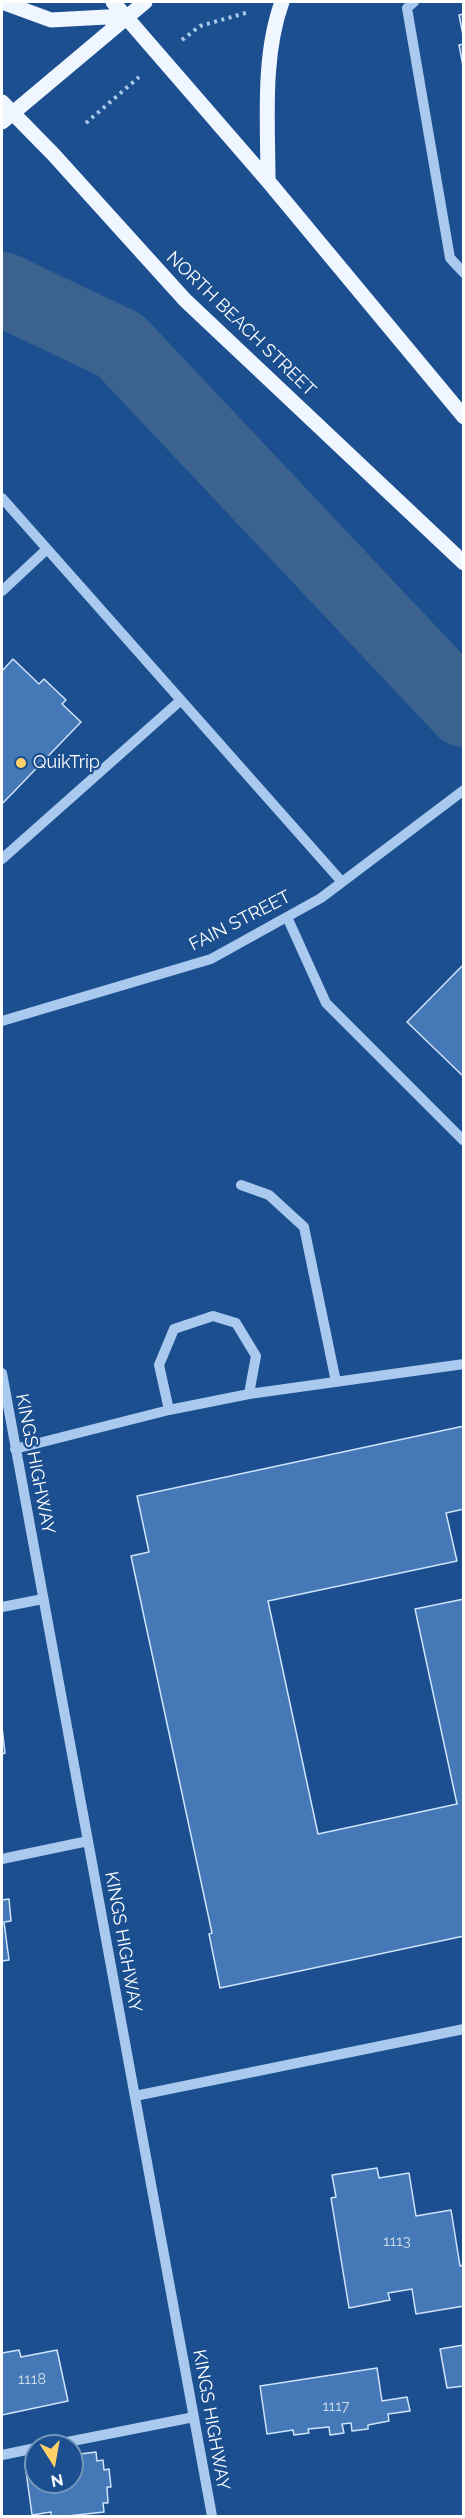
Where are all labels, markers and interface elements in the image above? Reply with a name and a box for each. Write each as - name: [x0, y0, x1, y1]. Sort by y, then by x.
- street label: NORTH BEACH STREET: [162, 247, 320, 401]
- place label: QuikTrip: [33, 752, 100, 774]
- marker: QuikTrip: [14, 756, 28, 770]
- street label: FAIN STREET: [186, 886, 294, 956]
- street label: KINGS HIGHWAY: [11, 1392, 59, 1536]
- street label: KINGS HIGHWAY: [100, 1870, 146, 2014]
- house number: 1113: [383, 2232, 411, 2250]
- street label: KINGS HIGHWAY: [188, 2348, 234, 2492]
- house number: 1118: [18, 2370, 46, 2388]
- house number: 1117: [322, 2397, 350, 2415]
- north arrow: [24, 2434, 84, 2494]
- text: N: [49, 2470, 65, 2491]

